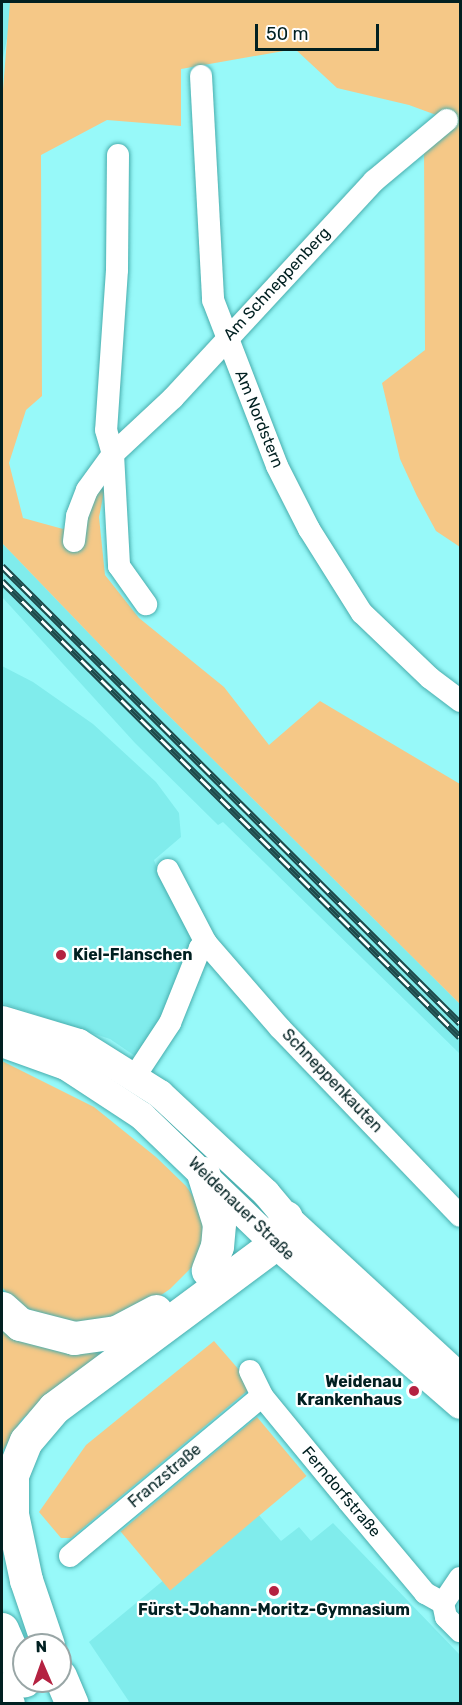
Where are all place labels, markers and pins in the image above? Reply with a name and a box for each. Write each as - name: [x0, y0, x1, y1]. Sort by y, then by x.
- place label: Kiel-Flanschen: [73, 945, 193, 965]
- marker: Kiel-Flanschen: [54, 948, 68, 962]
- place label: Weidenau Krankenhaus: [297, 1372, 402, 1410]
- marker: Weidenau Krankenhaus: [407, 1384, 421, 1398]
- marker: Fürst-Johann-Moritz-Gymnasium: [267, 1584, 281, 1598]
- place label: Fürst-Johann-Moritz-Gymnasium: [138, 1600, 410, 1620]

